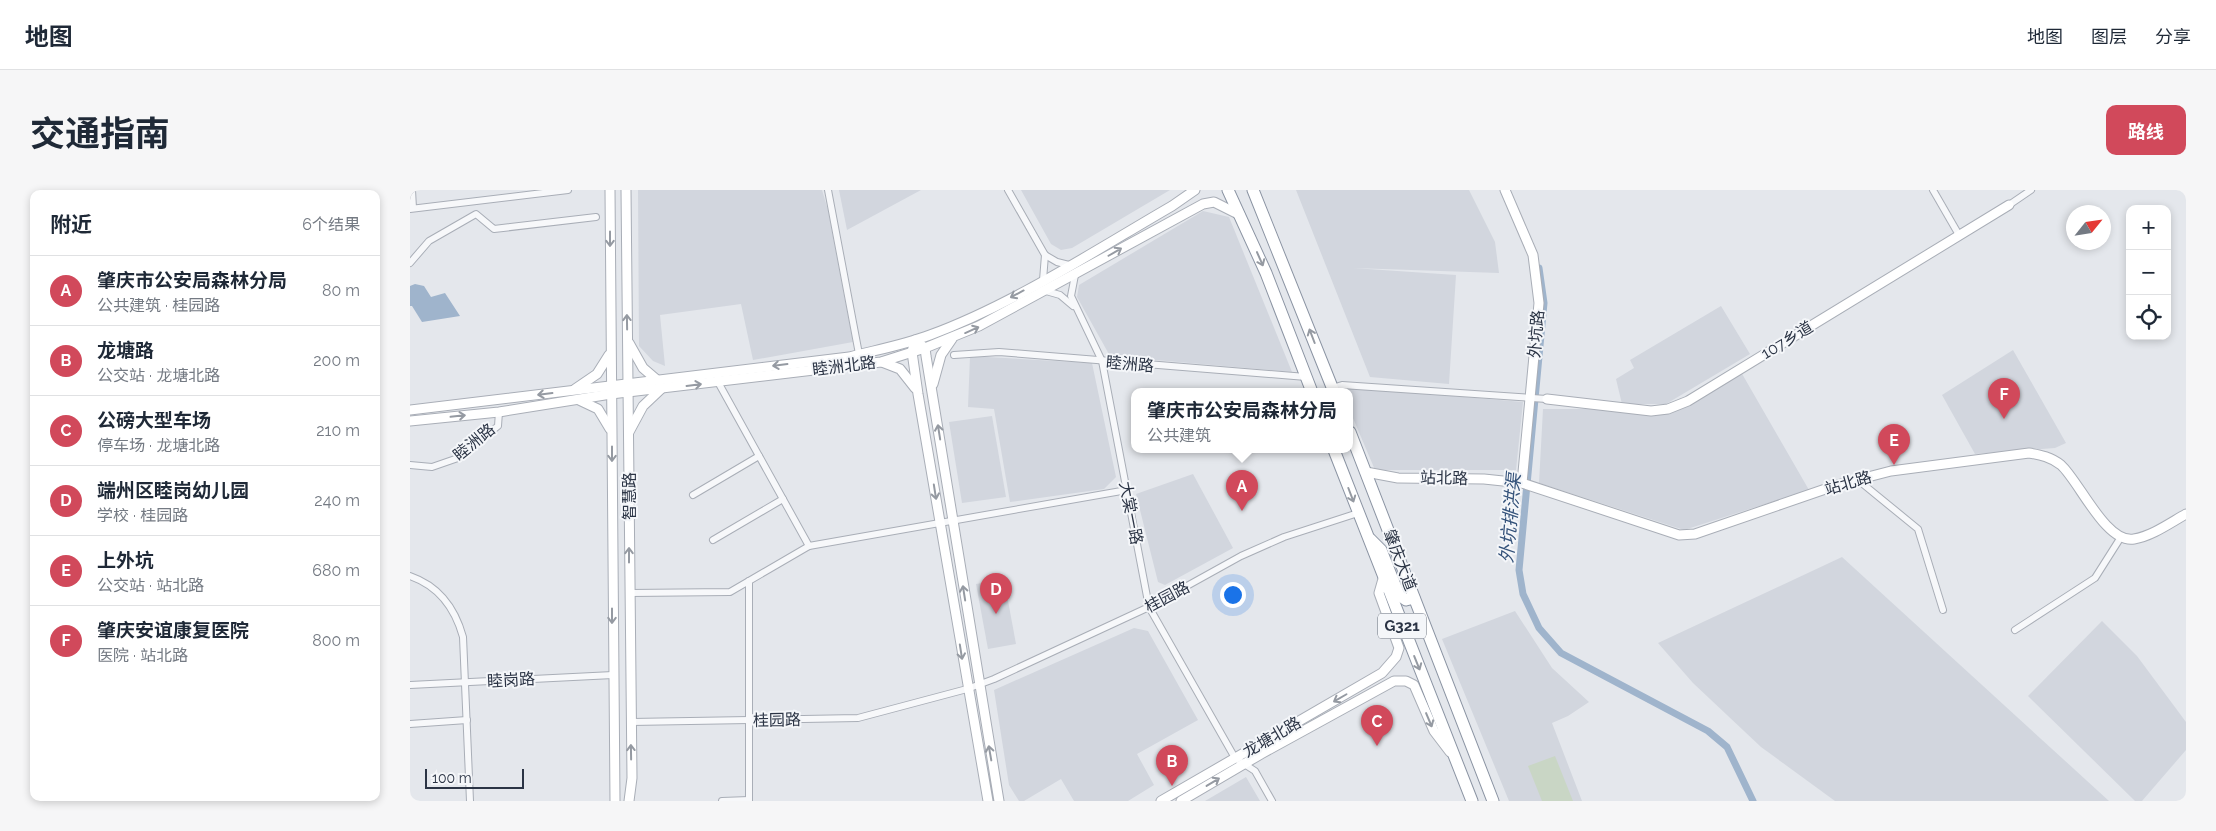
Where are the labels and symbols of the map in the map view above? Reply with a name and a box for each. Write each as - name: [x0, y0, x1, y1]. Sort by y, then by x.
- north arrow: [2066, 205, 2111, 250]
- one-way arrow: [605, 230, 615, 246]
- one-way arrow: [1107, 246, 1121, 256]
- one-way arrow: [1255, 251, 1265, 266]
- one-way arrow: [1010, 289, 1025, 299]
- street label: 外坑路: [1524, 309, 1548, 359]
- one-way arrow: [623, 314, 632, 330]
- street label: 107乡道: [1758, 317, 1816, 363]
- one-way arrow: [964, 324, 979, 334]
- one-way arrow: [1307, 329, 1316, 344]
- street label: 睦洲路: [1105, 352, 1155, 376]
- street label: 睦洲北路: [811, 353, 877, 379]
- one-way arrow: [772, 360, 788, 370]
- pin: F: [1988, 378, 2020, 419]
- one-way arrow: [686, 380, 702, 390]
- one-way arrow: [537, 389, 553, 399]
- one-way arrow: [450, 411, 466, 421]
- street label: 睦洲路: [449, 420, 499, 464]
- pin: E: [1878, 424, 1910, 465]
- one-way arrow: [933, 425, 943, 441]
- one-way arrow: [607, 445, 616, 461]
- street label: 站北路: [1822, 467, 1874, 499]
- street label: 站北路: [1420, 468, 1468, 488]
- water label: 外坑排洪渠: [1496, 469, 1525, 564]
- pin: A: [1226, 470, 1258, 511]
- street label: 智慧路: [620, 472, 639, 520]
- street label: 大棠一路: [1116, 480, 1146, 546]
- one-way arrow: [930, 484, 940, 500]
- one-way arrow: [1347, 487, 1356, 502]
- street label: 肇庆大道: [1380, 527, 1420, 593]
- one-way arrow: [624, 547, 634, 563]
- pin: D: [980, 573, 1012, 614]
- street label: 桂园路: [1141, 577, 1193, 617]
- your location: [1220, 582, 1246, 608]
- one-way arrow: [958, 585, 968, 601]
- one-way arrow: [607, 608, 617, 624]
- road number: G321: [1378, 614, 1426, 638]
- one-way arrow: [957, 644, 967, 660]
- one-way arrow: [1413, 655, 1422, 670]
- street label: 睦岗路: [487, 669, 535, 691]
- one-way arrow: [1333, 693, 1347, 703]
- pin: C: [1361, 705, 1393, 746]
- street label: 桂园路: [753, 710, 801, 730]
- one-way arrow: [1425, 712, 1435, 727]
- street label: 龙塘北路: [1240, 713, 1304, 761]
- one-way arrow: [626, 745, 636, 761]
- one-way arrow: [985, 745, 995, 761]
- pin: B: [1156, 745, 1188, 786]
- scale bar: [425, 766, 524, 789]
- one-way arrow: [1205, 777, 1219, 787]

